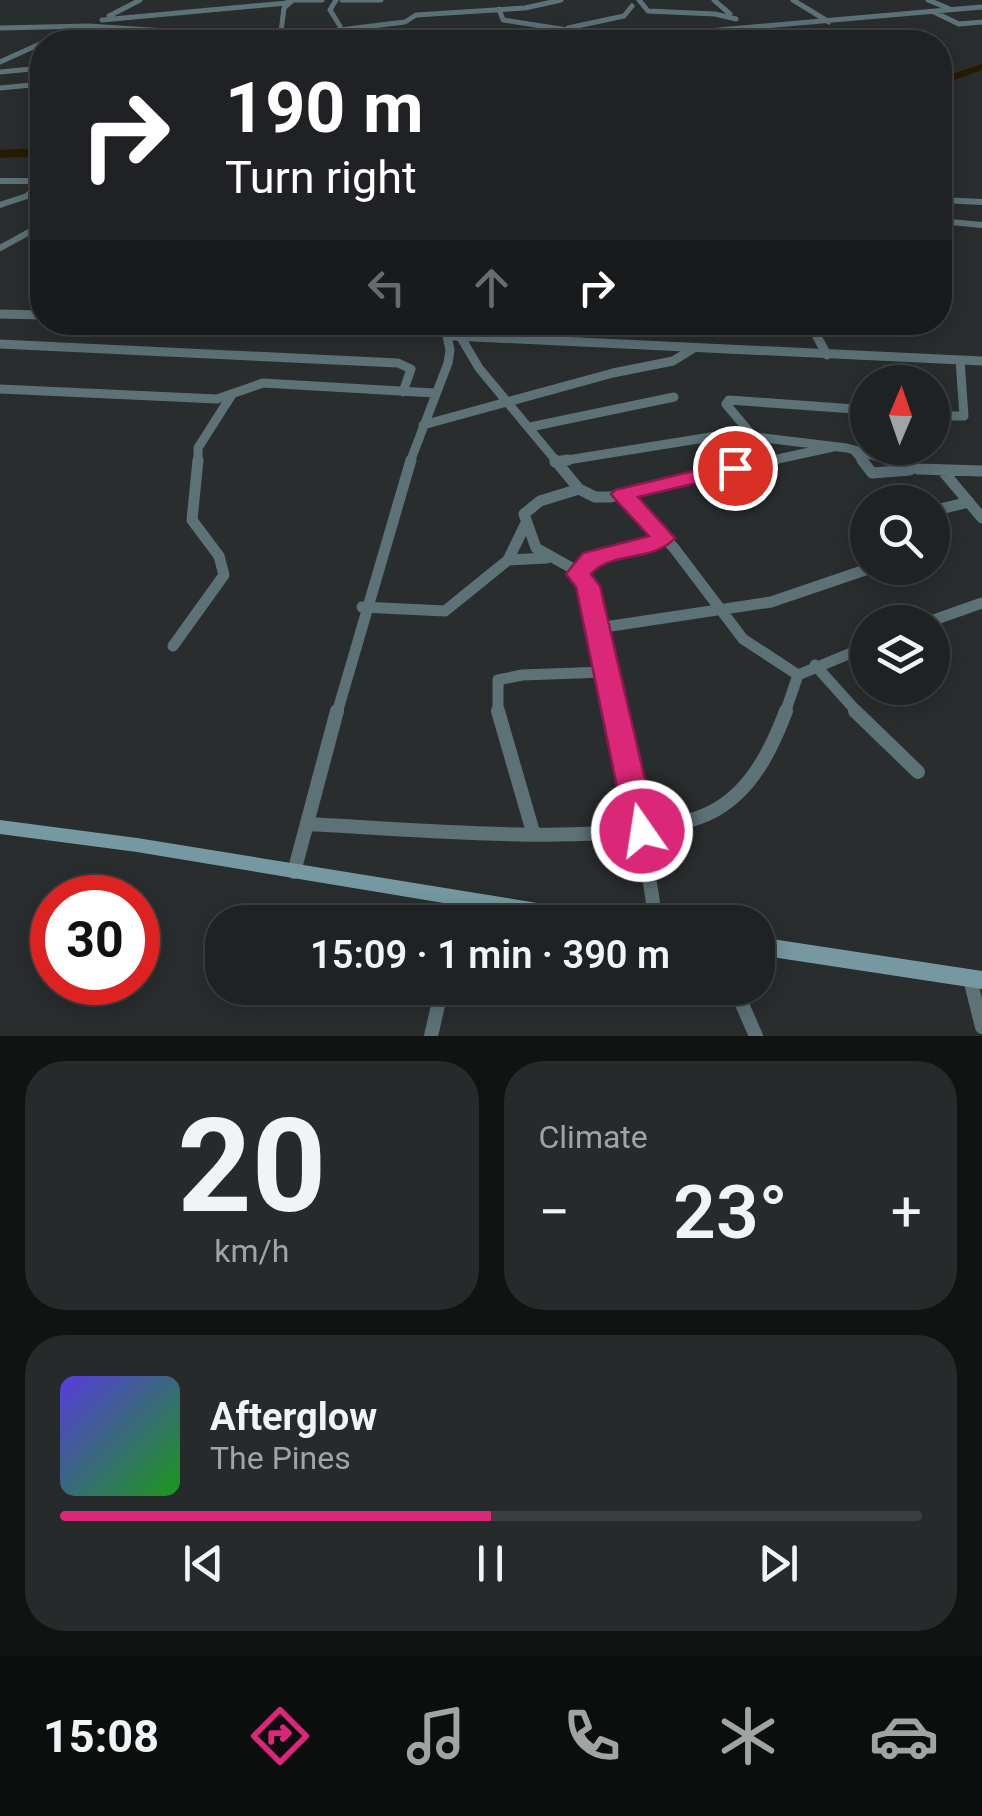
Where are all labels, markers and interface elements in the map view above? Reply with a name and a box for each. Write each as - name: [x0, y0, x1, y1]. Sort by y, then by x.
- text: 190 m: [225, 67, 424, 149]
- icon: right: [60, 70, 190, 200]
- text: Turn right: [225, 151, 417, 204]
- icon: left: [359, 260, 414, 315]
- icon: ahead: [464, 260, 519, 315]
- icon: right: [569, 260, 624, 315]
- north arrow: [850, 365, 950, 465]
- map controls: [850, 365, 950, 705]
- pin: [693, 426, 778, 511]
- icon: arrive: [708, 441, 763, 496]
- button: search: [850, 485, 950, 585]
- button: layers: [850, 605, 950, 705]
- position arrow: [590, 779, 694, 883]
- speed limit sign: 30: [30, 875, 160, 1005]
- text: 15:09 · 1 min · 390 m: [310, 933, 670, 977]
- text: 20: [177, 1090, 326, 1243]
- text: Climate: [539, 1118, 648, 1156]
- text: 23°: [673, 1168, 788, 1256]
- text: −: [539, 1180, 570, 1244]
- text: +: [891, 1180, 922, 1244]
- text: km/h: [214, 1232, 289, 1270]
- text: Afterglow: [210, 1395, 377, 1439]
- text: The Pines: [210, 1439, 351, 1477]
- icon: previous: [176, 1536, 231, 1591]
- icon: pause: [463, 1536, 518, 1591]
- icon: next: [751, 1536, 806, 1591]
- icon: directions: [245, 1701, 315, 1771]
- icon: music: [401, 1701, 471, 1771]
- icon: phone: [557, 1701, 627, 1771]
- icon: climate: [713, 1701, 783, 1771]
- icon: car: [869, 1701, 939, 1771]
- text: 15:08: [43, 1710, 159, 1763]

